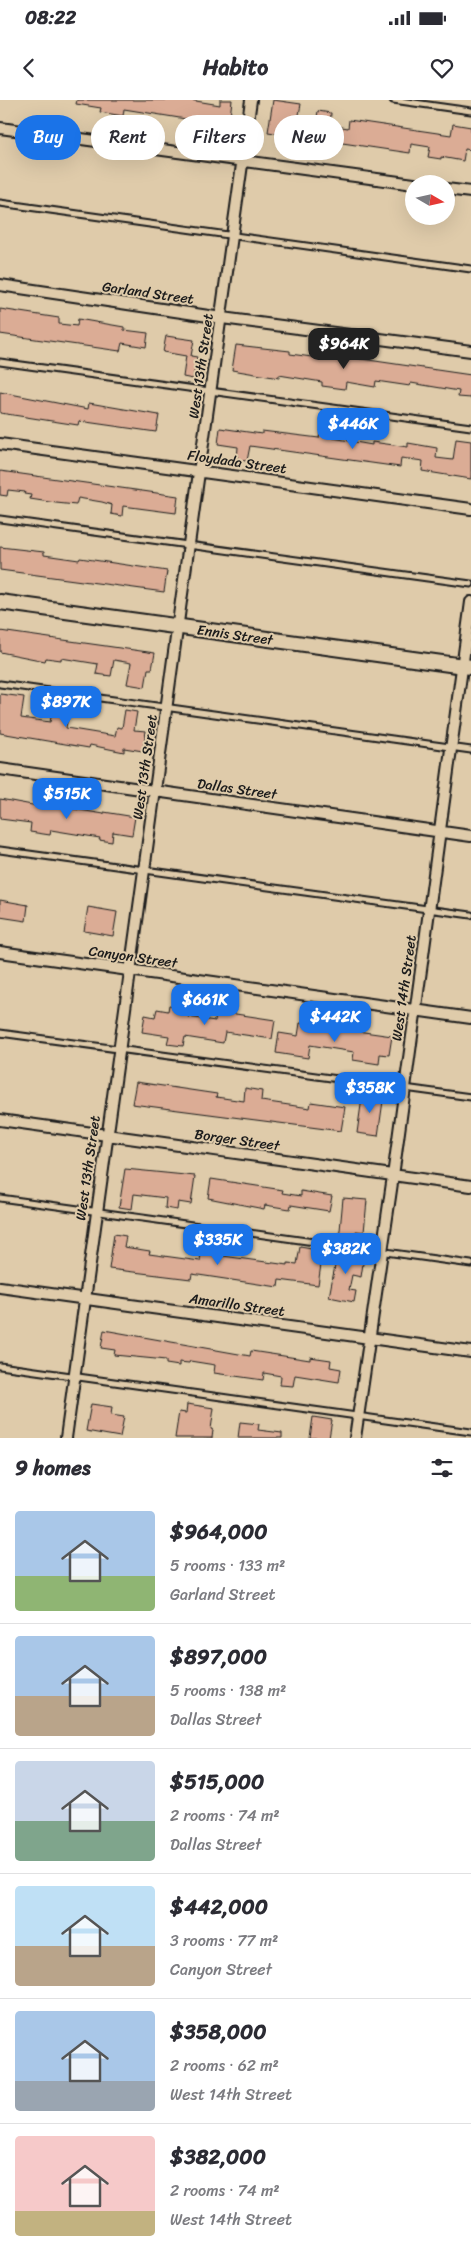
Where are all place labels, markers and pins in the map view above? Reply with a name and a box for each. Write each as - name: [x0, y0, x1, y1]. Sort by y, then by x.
- pin: $964K: [309, 328, 379, 370]
- pin: $446K: [318, 408, 388, 450]
- pin: $897K: [31, 686, 101, 728]
- pin: $515K: [32, 778, 102, 820]
- pin: $661K: [170, 984, 240, 1026]
- pin: $442K: [300, 1000, 370, 1043]
- pin: $358K: [335, 1072, 405, 1114]
- pin: $335K: [183, 1224, 253, 1266]
- pin: $382K: [311, 1232, 381, 1275]

